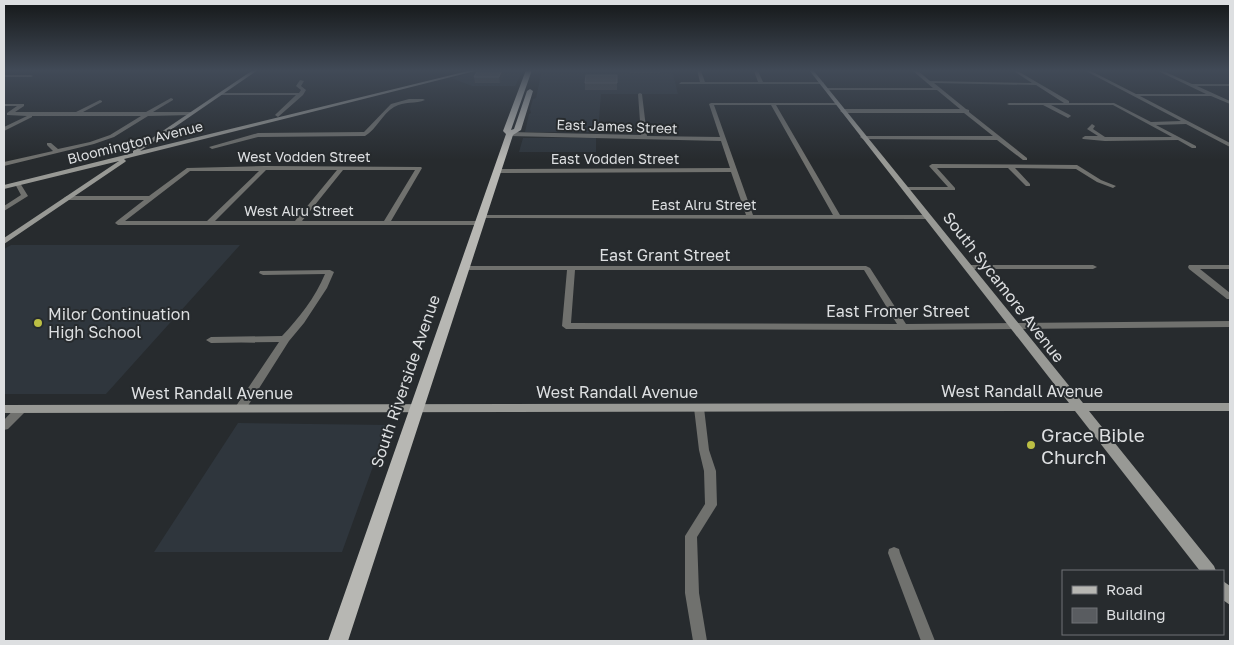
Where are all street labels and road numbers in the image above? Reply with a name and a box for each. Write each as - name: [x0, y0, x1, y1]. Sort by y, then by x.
- street label: East James Street: [556, 115, 678, 137]
- street label: Bloomington Avenue: [65, 117, 205, 167]
- street label: West Vodden Street: [237, 148, 371, 165]
- street label: East Vodden Street: [551, 150, 679, 167]
- street label: East Alru Street: [651, 196, 757, 213]
- street label: West Alru Street: [244, 202, 354, 219]
- street label: South Sycamore Avenue: [939, 208, 1069, 366]
- street label: East Grant Street: [599, 245, 731, 265]
- street label: South Riverside Avenue: [366, 292, 444, 470]
- street label: East Fromer Street: [826, 301, 970, 321]
- street label: West Randall Avenue: [941, 381, 1103, 401]
- street label: West Randall Avenue: [536, 382, 698, 402]
- street label: West Randall Avenue: [131, 383, 293, 403]

